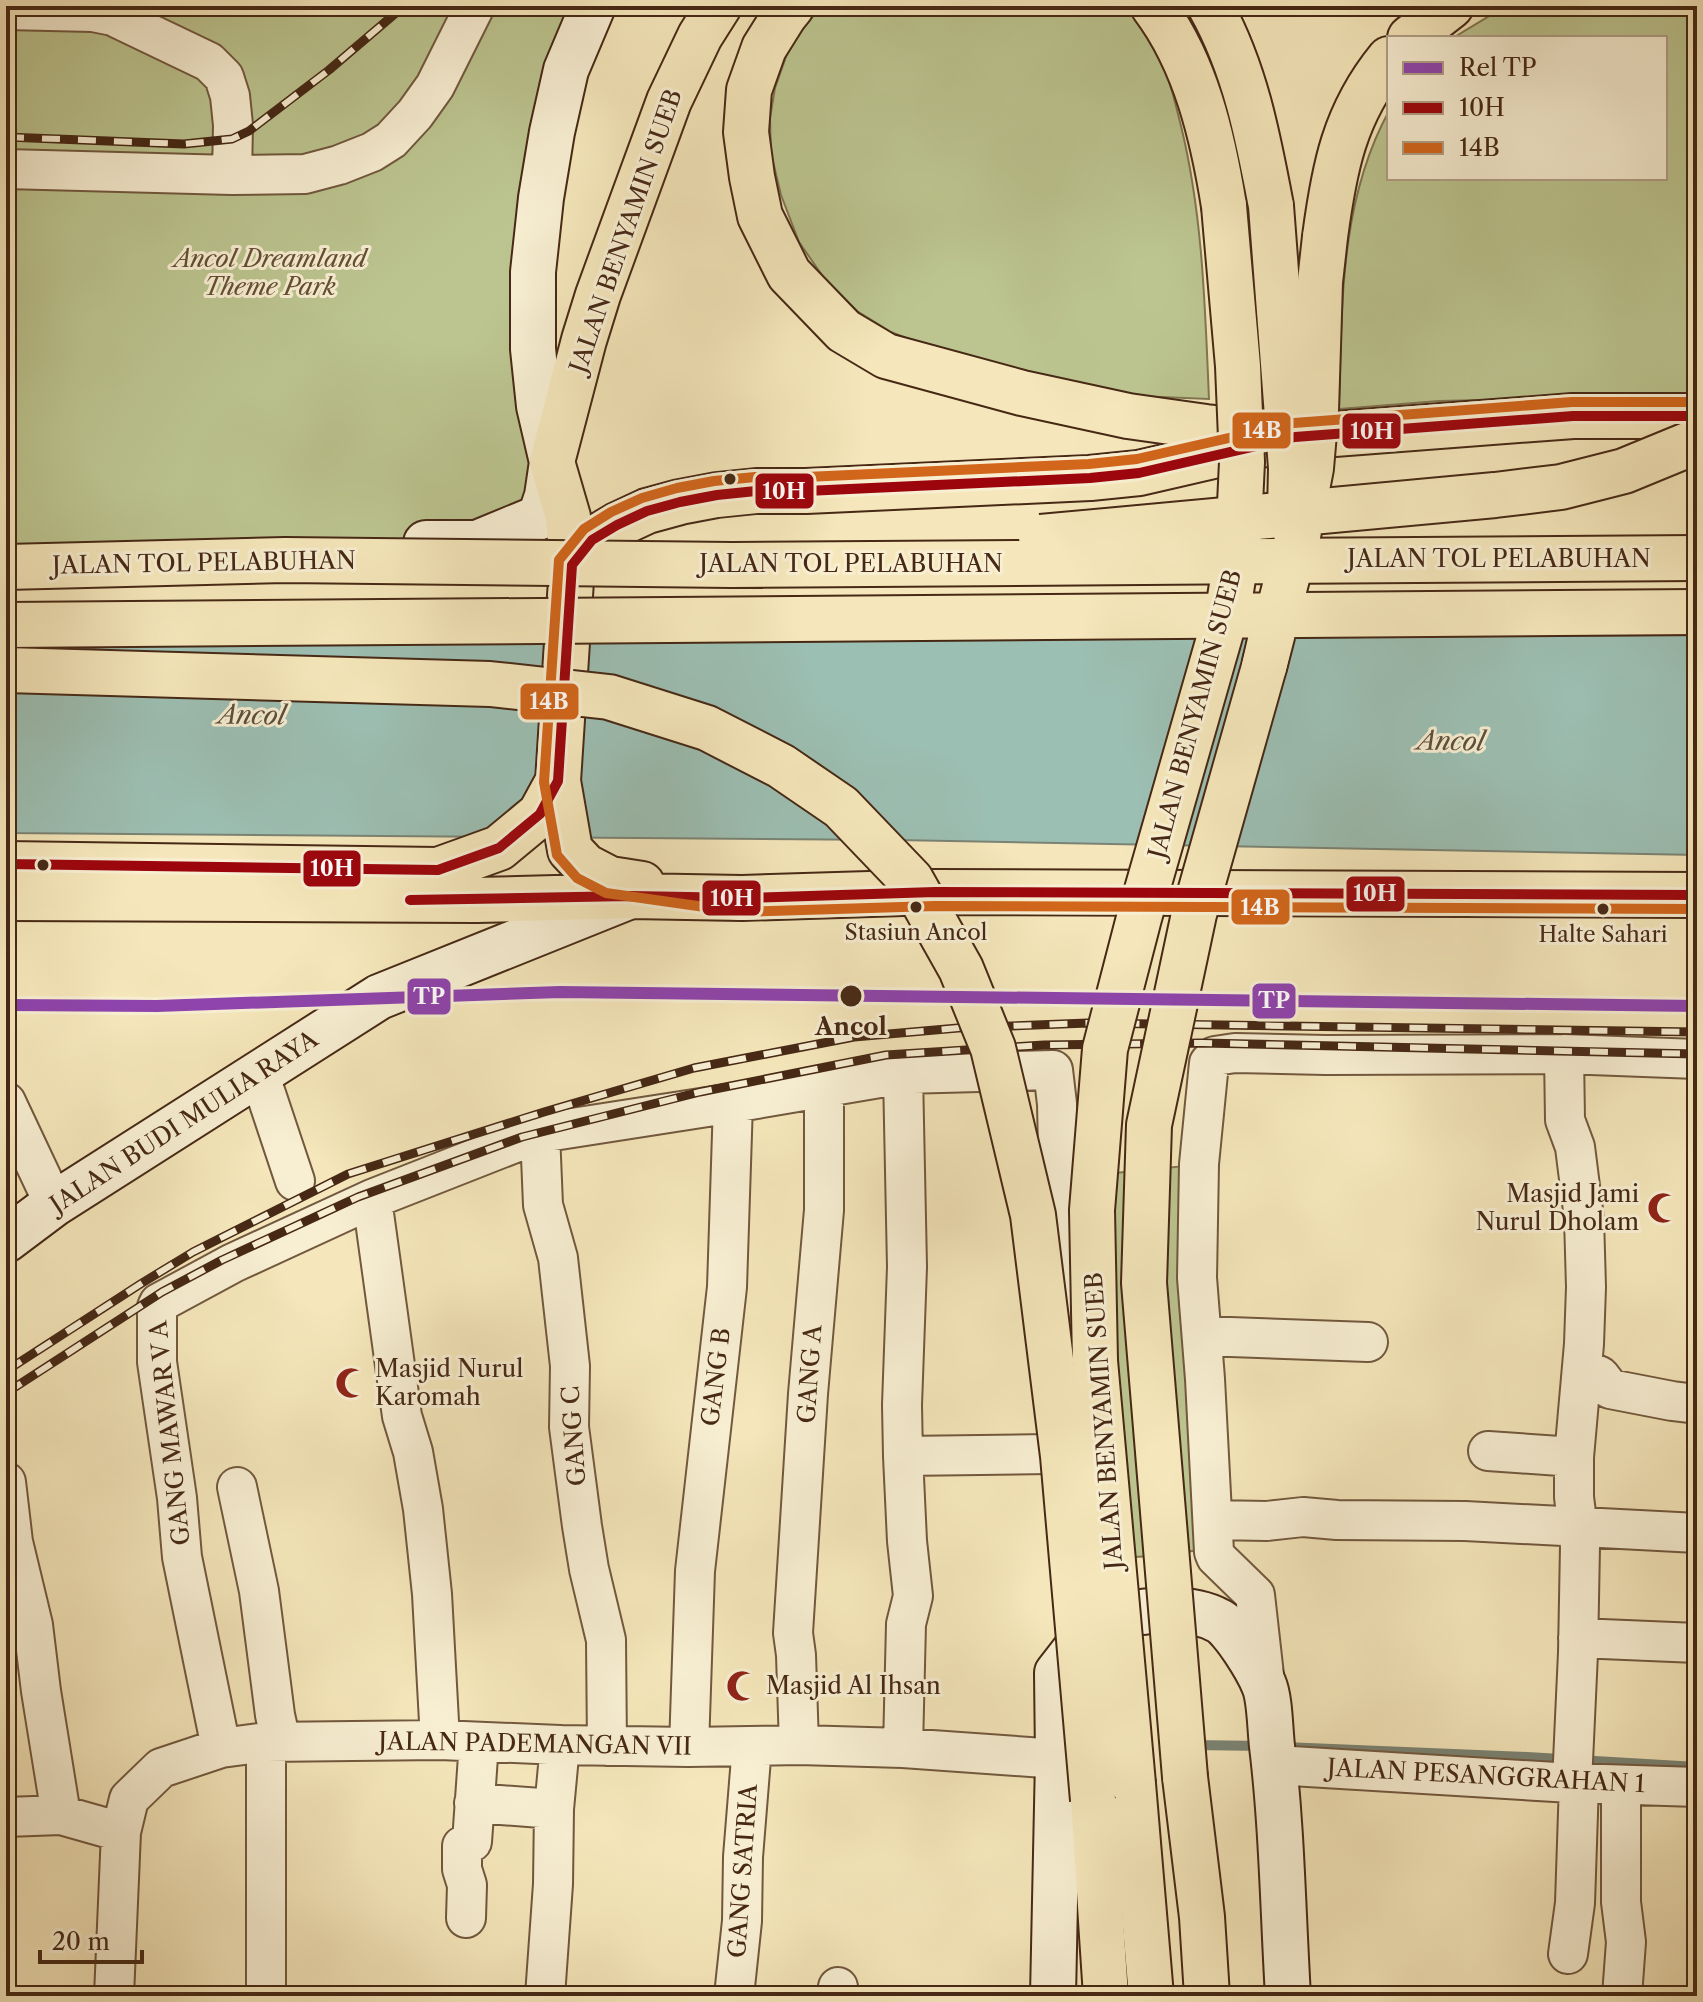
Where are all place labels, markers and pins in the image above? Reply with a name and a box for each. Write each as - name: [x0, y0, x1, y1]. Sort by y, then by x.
- unlabelled marker: [722, 471, 738, 487]
- unlabelled marker: [35, 857, 51, 873]
- marker: Stasiun Ancol: [908, 899, 924, 915]
- marker: Halte Sahari: [1595, 901, 1611, 917]
- place label: Stasiun Ancol: [845, 919, 988, 946]
- place label: Halte Sahari: [1539, 921, 1668, 948]
- marker: Ancol: [838, 983, 864, 1009]
- place label: Ancol: [814, 1012, 887, 1041]
- place label: Masjid Jami Nurul Dholam: [1475, 1179, 1639, 1236]
- mosque icon: Masjid Jami Nurul Dholam: [1646, 1191, 1680, 1225]
- place label: Masjid Nurul Karomah: [375, 1354, 523, 1411]
- mosque icon: Masjid Nurul Karomah: [334, 1366, 368, 1400]
- mosque icon: Masjid Al Ihsan: [725, 1669, 759, 1703]
- place label: Masjid Al Ihsan: [766, 1671, 941, 1700]

